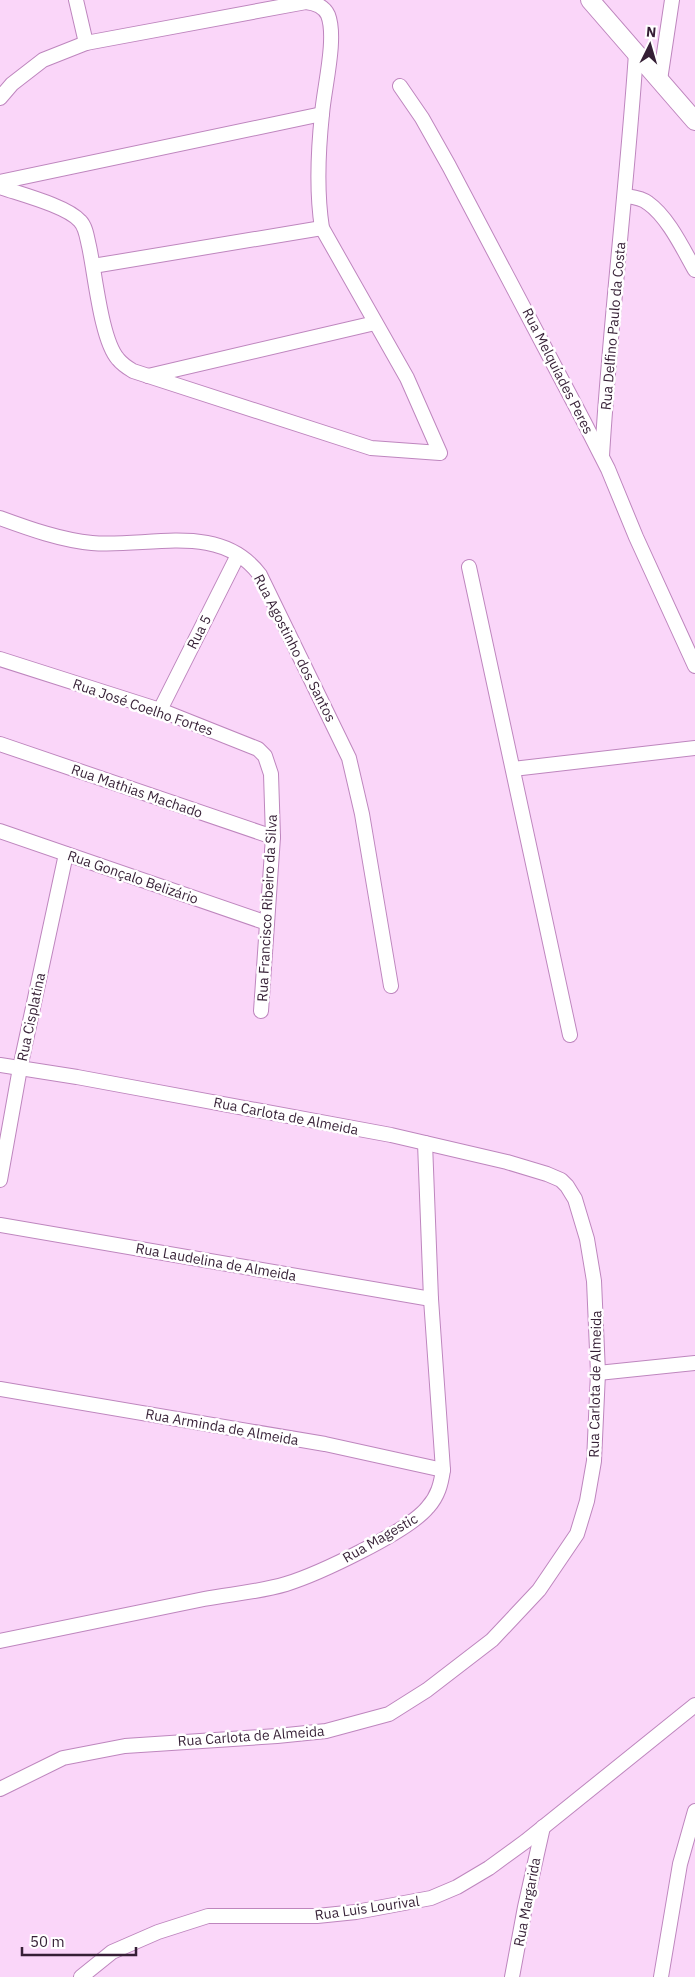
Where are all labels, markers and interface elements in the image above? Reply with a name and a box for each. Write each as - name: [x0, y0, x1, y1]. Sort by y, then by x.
- north arrow: [625, 20, 675, 70]
- text: N: [645, 23, 657, 41]
- street label: Rua Delfino Paulo da Costa: [597, 241, 629, 411]
- street label: Rua Melquíades Peres: [518, 305, 598, 437]
- street label: Rua Agostinho dos Santos: [250, 571, 340, 725]
- street label: Rua 5: [183, 612, 215, 652]
- street label: Rua José Coelho Fortes: [70, 674, 216, 740]
- street label: Rua Mathias Machado: [69, 760, 205, 822]
- street label: Rua Francisco Ribeiro da Silva: [253, 813, 281, 1002]
- street label: Rua Gonçalo Belizário: [65, 846, 201, 908]
- street label: Rua Cisplatina: [13, 971, 49, 1063]
- street label: Rua Carlota de Almeida: [212, 1093, 360, 1139]
- street label: Rua Laudelina de Almeida: [134, 1239, 298, 1285]
- street label: Rua Carlota de Almeida: [585, 1310, 605, 1458]
- street label: Rua Arminda de Almeida: [144, 1405, 301, 1449]
- street label: Rua Magestic: [339, 1509, 421, 1567]
- street label: Rua Carlota de Almeida: [177, 1722, 326, 1750]
- street label: Rua Margarida: [510, 1855, 545, 1948]
- street label: Rua Luis Lourival: [314, 1892, 421, 1924]
- scale bar: [22, 1924, 136, 1956]
- text: 50 m: [30, 1932, 65, 1951]

